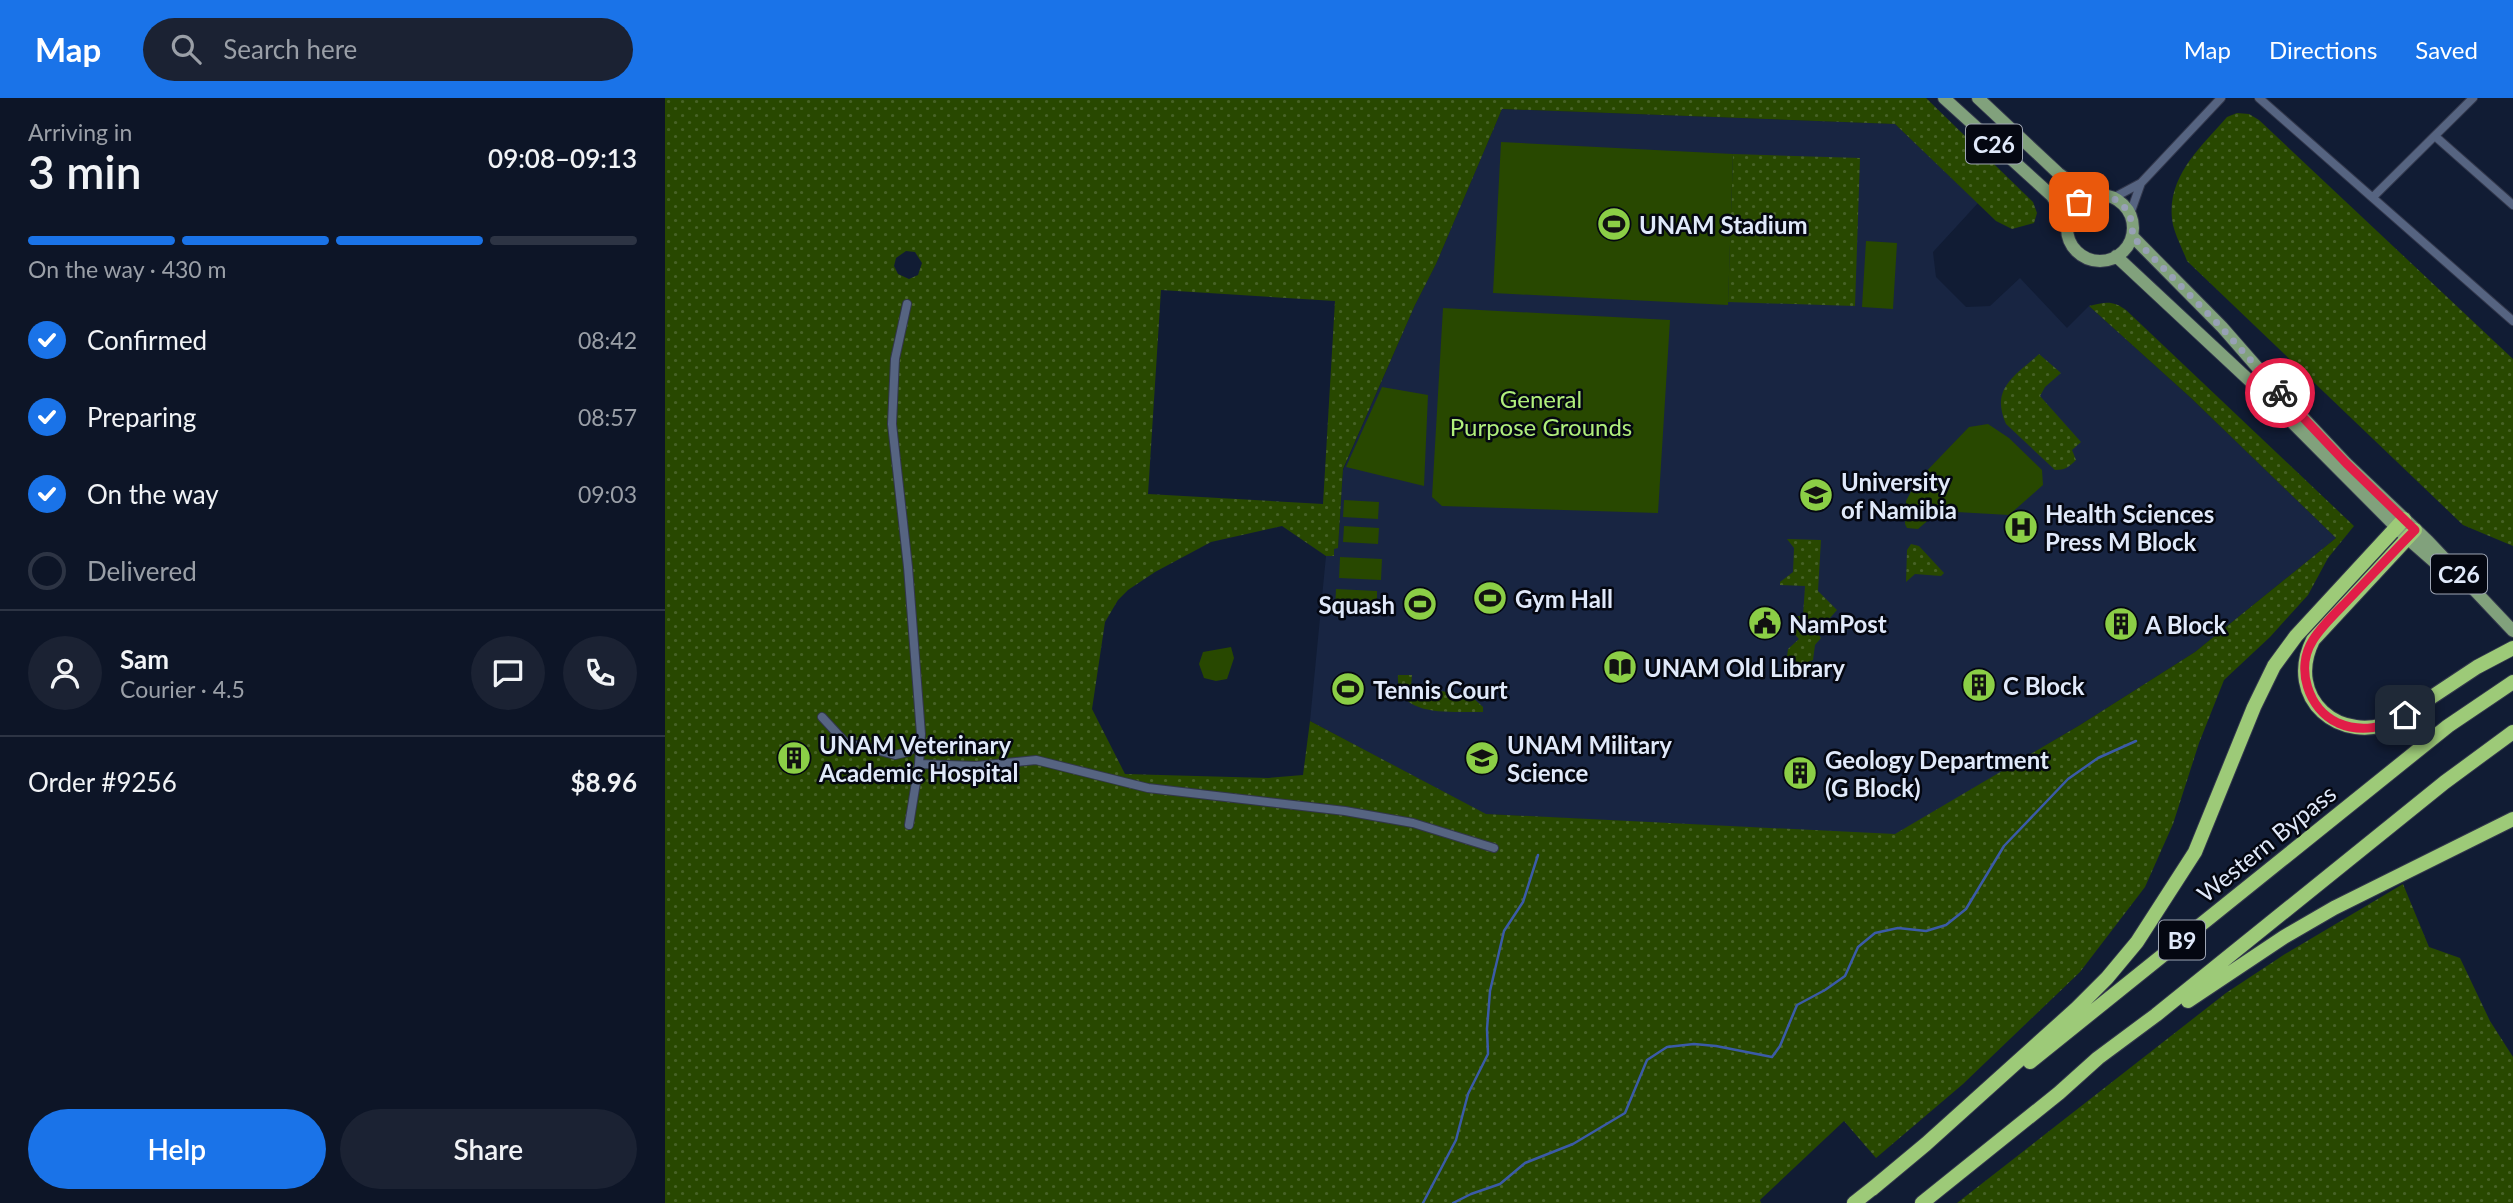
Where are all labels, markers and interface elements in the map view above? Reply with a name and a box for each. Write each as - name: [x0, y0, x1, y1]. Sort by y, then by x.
- search box: [143, 18, 633, 81]
- text: Map: [35, 29, 101, 69]
- icon: search: [167, 30, 205, 68]
- text: Search here: [223, 33, 357, 65]
- text: Map: [2184, 35, 2231, 64]
- text: Directions: [2269, 35, 2377, 64]
- text: Saved: [2415, 35, 2478, 64]
- text: Arriving in: [28, 118, 132, 146]
- road number: C26: [1966, 124, 2022, 164]
- text: 09:08–09:13: [488, 142, 637, 174]
- text: 3 min: [28, 144, 142, 199]
- pin: [2049, 172, 2109, 232]
- icon: bag: [2060, 183, 2098, 221]
- sports icon: UNAM Stadium: [1595, 205, 1633, 243]
- place label: UNAM Stadium: [1639, 210, 1808, 239]
- text: On the way · 430 m: [28, 255, 227, 283]
- icon: check: [28, 321, 66, 359]
- text: Confirmed: [87, 324, 207, 356]
- text: 08:42: [578, 326, 637, 354]
- courier: [2245, 358, 2315, 428]
- icon: bike: [2261, 374, 2299, 412]
- park label: General Purpose Grounds: [1450, 384, 1632, 441]
- icon: check: [28, 398, 66, 436]
- text: Preparing: [87, 401, 196, 433]
- text: 08:57: [578, 403, 637, 431]
- place label: University of Namibia: [1841, 467, 1957, 524]
- icon: check: [28, 475, 66, 513]
- school or university icon: University of Namibia: [1797, 476, 1835, 514]
- text: On the way: [87, 478, 219, 510]
- text: 09:03: [578, 480, 637, 508]
- place label: Health Sciences Press M Block: [2045, 499, 2214, 556]
- hospital icon: Health Sciences Press M Block: [2002, 508, 2040, 546]
- road number: C26: [2431, 554, 2487, 594]
- text: Delivered: [87, 555, 197, 587]
- sports icon: Gym Hall: [1471, 579, 1509, 617]
- place label: Gym Hall: [1515, 584, 1613, 613]
- sports icon: Squash: [1401, 585, 1439, 623]
- place label: Squash: [1318, 590, 1395, 619]
- public building icon: NamPost: [1746, 604, 1784, 642]
- building icon: A Block: [2102, 605, 2140, 643]
- place label: NamPost: [1789, 609, 1887, 638]
- place label: A Block: [2144, 610, 2227, 639]
- button: person: [28, 636, 102, 710]
- button: chat: [471, 636, 545, 710]
- button: phone: [563, 636, 637, 710]
- text: Sam: [120, 643, 169, 675]
- library icon: UNAM Old Library: [1601, 648, 1639, 686]
- place label: UNAM Old Library: [1644, 653, 1845, 682]
- building icon: C Block: [1960, 666, 1998, 704]
- sports icon: Tennis Court: [1329, 670, 1367, 708]
- place label: C Block: [2003, 671, 2085, 700]
- text: Courier · 4.5: [120, 675, 245, 703]
- place label: Tennis Court: [1373, 675, 1508, 704]
- pin: [2375, 685, 2435, 745]
- icon: home: [2386, 696, 2424, 734]
- place label: UNAM Veterinary Academic Hospital: [818, 730, 1018, 787]
- place label: UNAM Military Science: [1507, 730, 1672, 787]
- building icon: UNAM Veterinary Academic Hospital: [775, 739, 813, 777]
- school or university icon: UNAM Military Science: [1463, 739, 1501, 777]
- place label: Geology Department (G Block): [1825, 745, 2049, 802]
- building icon: Geology Department (G Block): [1781, 754, 1819, 792]
- text: Order #9256: [28, 766, 177, 798]
- text: $8.96: [571, 766, 637, 798]
- street label: Western Bypass: [2191, 778, 2341, 908]
- road number: B9: [2159, 920, 2205, 960]
- button: Help: [28, 1109, 326, 1189]
- button: Share: [340, 1109, 637, 1189]

